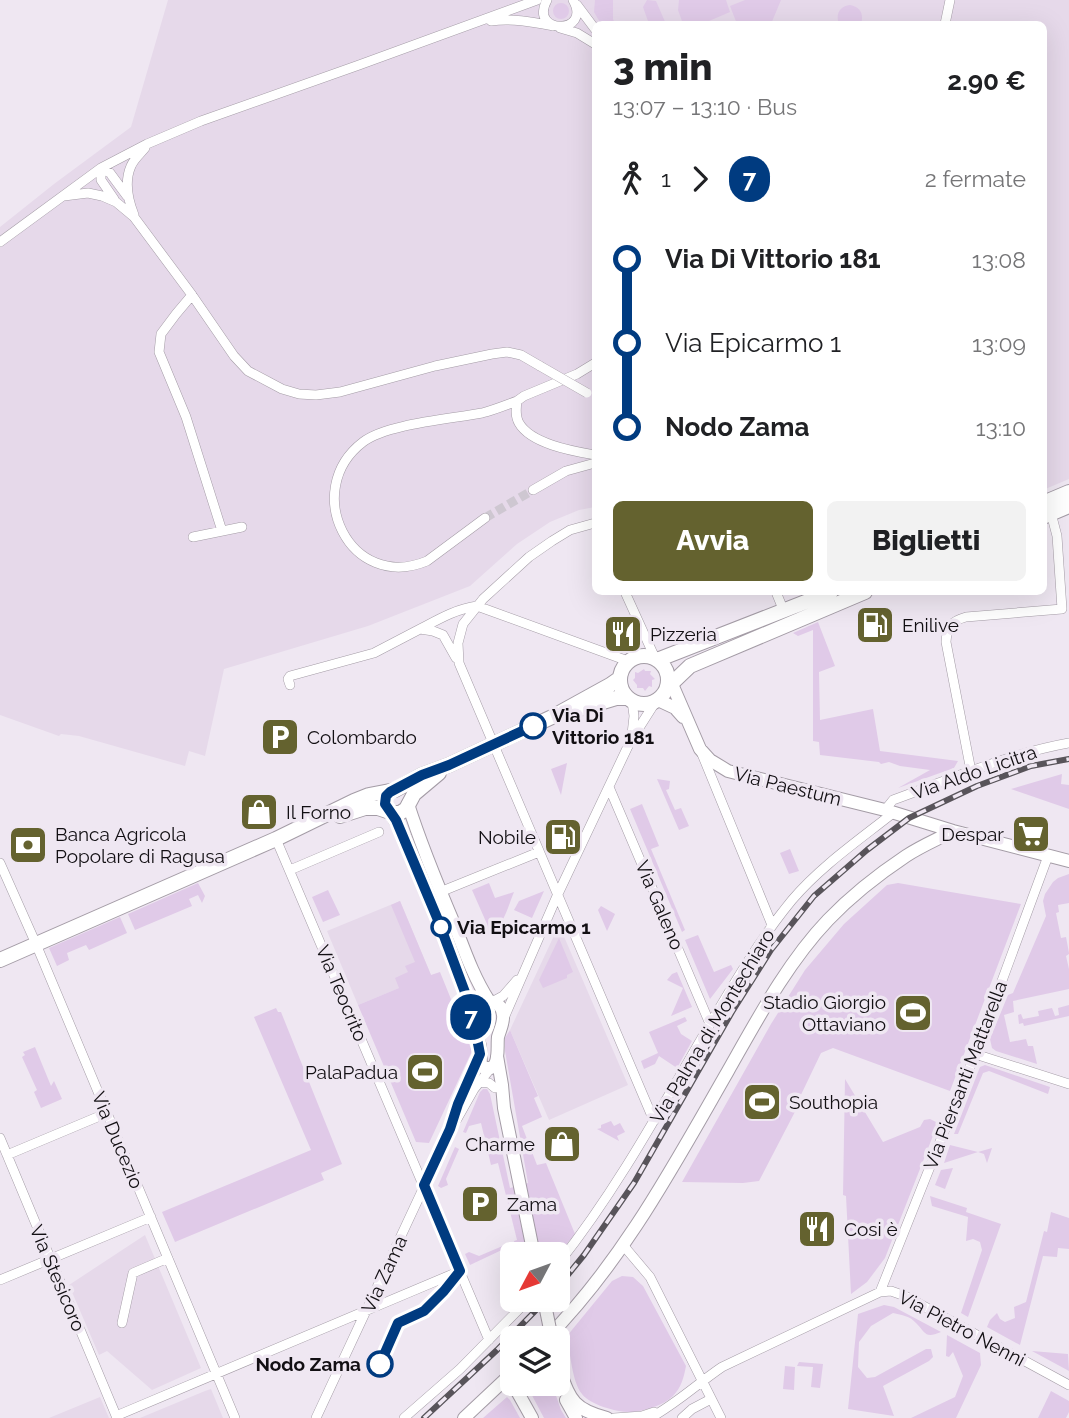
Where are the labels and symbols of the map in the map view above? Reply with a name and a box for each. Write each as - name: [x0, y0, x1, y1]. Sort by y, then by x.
- fuel station icon: Enilive: [854, 604, 896, 646]
- restaurant icon: Pizzeria: [602, 613, 644, 655]
- place label: Enilive: [902, 614, 959, 636]
- place label: Pizzeria: [650, 623, 717, 645]
- place label: Via Di Vittorio 181: [552, 704, 654, 748]
- marker: Via Di Vittorio 181: [520, 713, 546, 739]
- parking icon: Colombardo: [259, 716, 301, 758]
- place label: Colombardo: [307, 726, 417, 748]
- street label: Via Aldo Licitra: [909, 740, 1039, 804]
- street label: Via Paestum: [732, 762, 844, 810]
- shop icon: Il Forno: [238, 791, 280, 833]
- place label: Il Forno: [286, 801, 351, 823]
- supermarket icon: Despar: [1010, 813, 1052, 855]
- fuel station icon: Nobile: [542, 816, 584, 858]
- place label: Banca Agricola Popolare di Ragusa: [55, 823, 225, 867]
- place label: Despar: [941, 823, 1004, 845]
- bank icon: Banca Agricola Popolare di Ragusa: [7, 824, 49, 866]
- place label: Nobile: [478, 826, 536, 848]
- street label: Via Galeno: [631, 857, 689, 953]
- place label: Via Epicarmo 1: [457, 916, 591, 938]
- marker: Via Epicarmo 1: [431, 917, 451, 937]
- street label: Via Palma di Montechiaro: [645, 925, 779, 1127]
- street label: Via Teocrito: [312, 942, 372, 1044]
- street label: Via Piersanti Mattarella: [919, 978, 1011, 1172]
- place label: Stadio Giorgio Ottaviano: [763, 991, 886, 1035]
- sports icon: Stadio Giorgio Ottaviano: [892, 992, 934, 1034]
- line badge: 7: [448, 994, 494, 1040]
- sports icon: PalaPadua: [404, 1051, 446, 1093]
- place label: PalaPadua: [305, 1061, 398, 1083]
- sports icon: Southopia: [741, 1081, 783, 1123]
- street label: Via Ducezio: [88, 1088, 148, 1192]
- place label: Southopia: [789, 1091, 878, 1113]
- shop icon: Charme: [541, 1123, 583, 1165]
- place label: Charme: [465, 1133, 535, 1155]
- parking icon: Zama: [459, 1183, 501, 1225]
- place label: Zama: [507, 1193, 557, 1215]
- restaurant icon: Cosi è: [796, 1208, 838, 1250]
- place label: Cosi è: [844, 1218, 898, 1240]
- street label: Via Stesicoro: [26, 1221, 90, 1335]
- street label: Via Zama: [357, 1232, 411, 1316]
- north arrow: [500, 1242, 570, 1312]
- street label: Via Pietro Nenni: [895, 1285, 1029, 1371]
- marker: Nodo Zama: [367, 1351, 393, 1377]
- place label: Nodo Zama: [255, 1353, 361, 1375]

